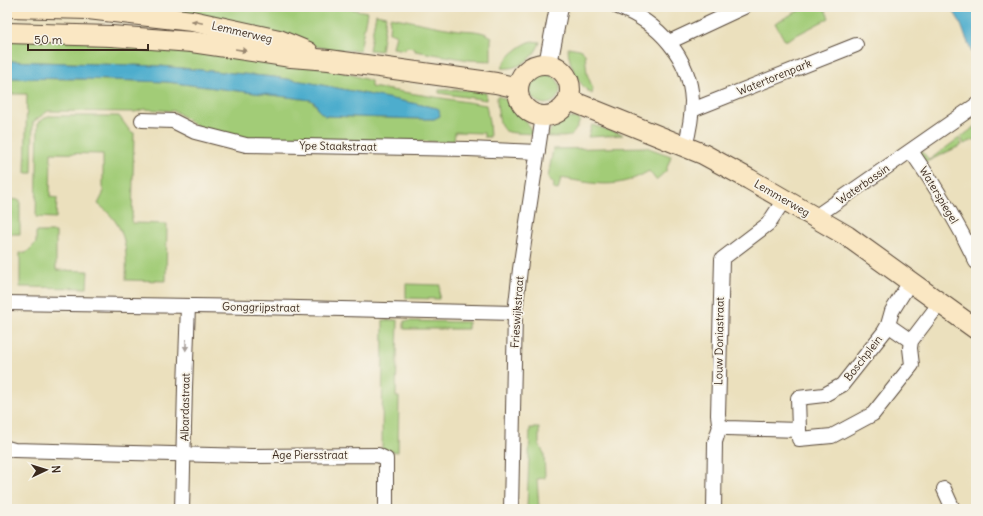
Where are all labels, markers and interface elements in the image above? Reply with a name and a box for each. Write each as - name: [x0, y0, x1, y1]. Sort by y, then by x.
- street label: Lemmerweg: [210, 18, 274, 46]
- one-way arrow: [191, 19, 204, 25]
- scale bar: [28, 26, 148, 52]
- text: 50 m: [34, 32, 63, 47]
- one-way arrow: [235, 47, 247, 53]
- street label: Watertorenpark: [735, 56, 814, 98]
- street label: Ype Staakstraat: [299, 138, 377, 154]
- street label: Waterbassin: [834, 161, 892, 207]
- street label: Waterspiegel: [916, 164, 962, 226]
- street label: Lemmerweg: [752, 176, 812, 220]
- street label: Frieswijkstraat: [508, 275, 527, 348]
- street label: Louw Doniastraat: [711, 297, 727, 385]
- street label: Gonggrijpstraat: [222, 299, 300, 315]
- street label: Boschplein: [841, 332, 885, 384]
- one-way arrow: [183, 339, 190, 351]
- street label: Albardastraat: [177, 372, 193, 441]
- street label: Age Piersstraat: [272, 448, 348, 462]
- north arrow: [26, 450, 66, 490]
- text: N: [49, 465, 63, 474]

